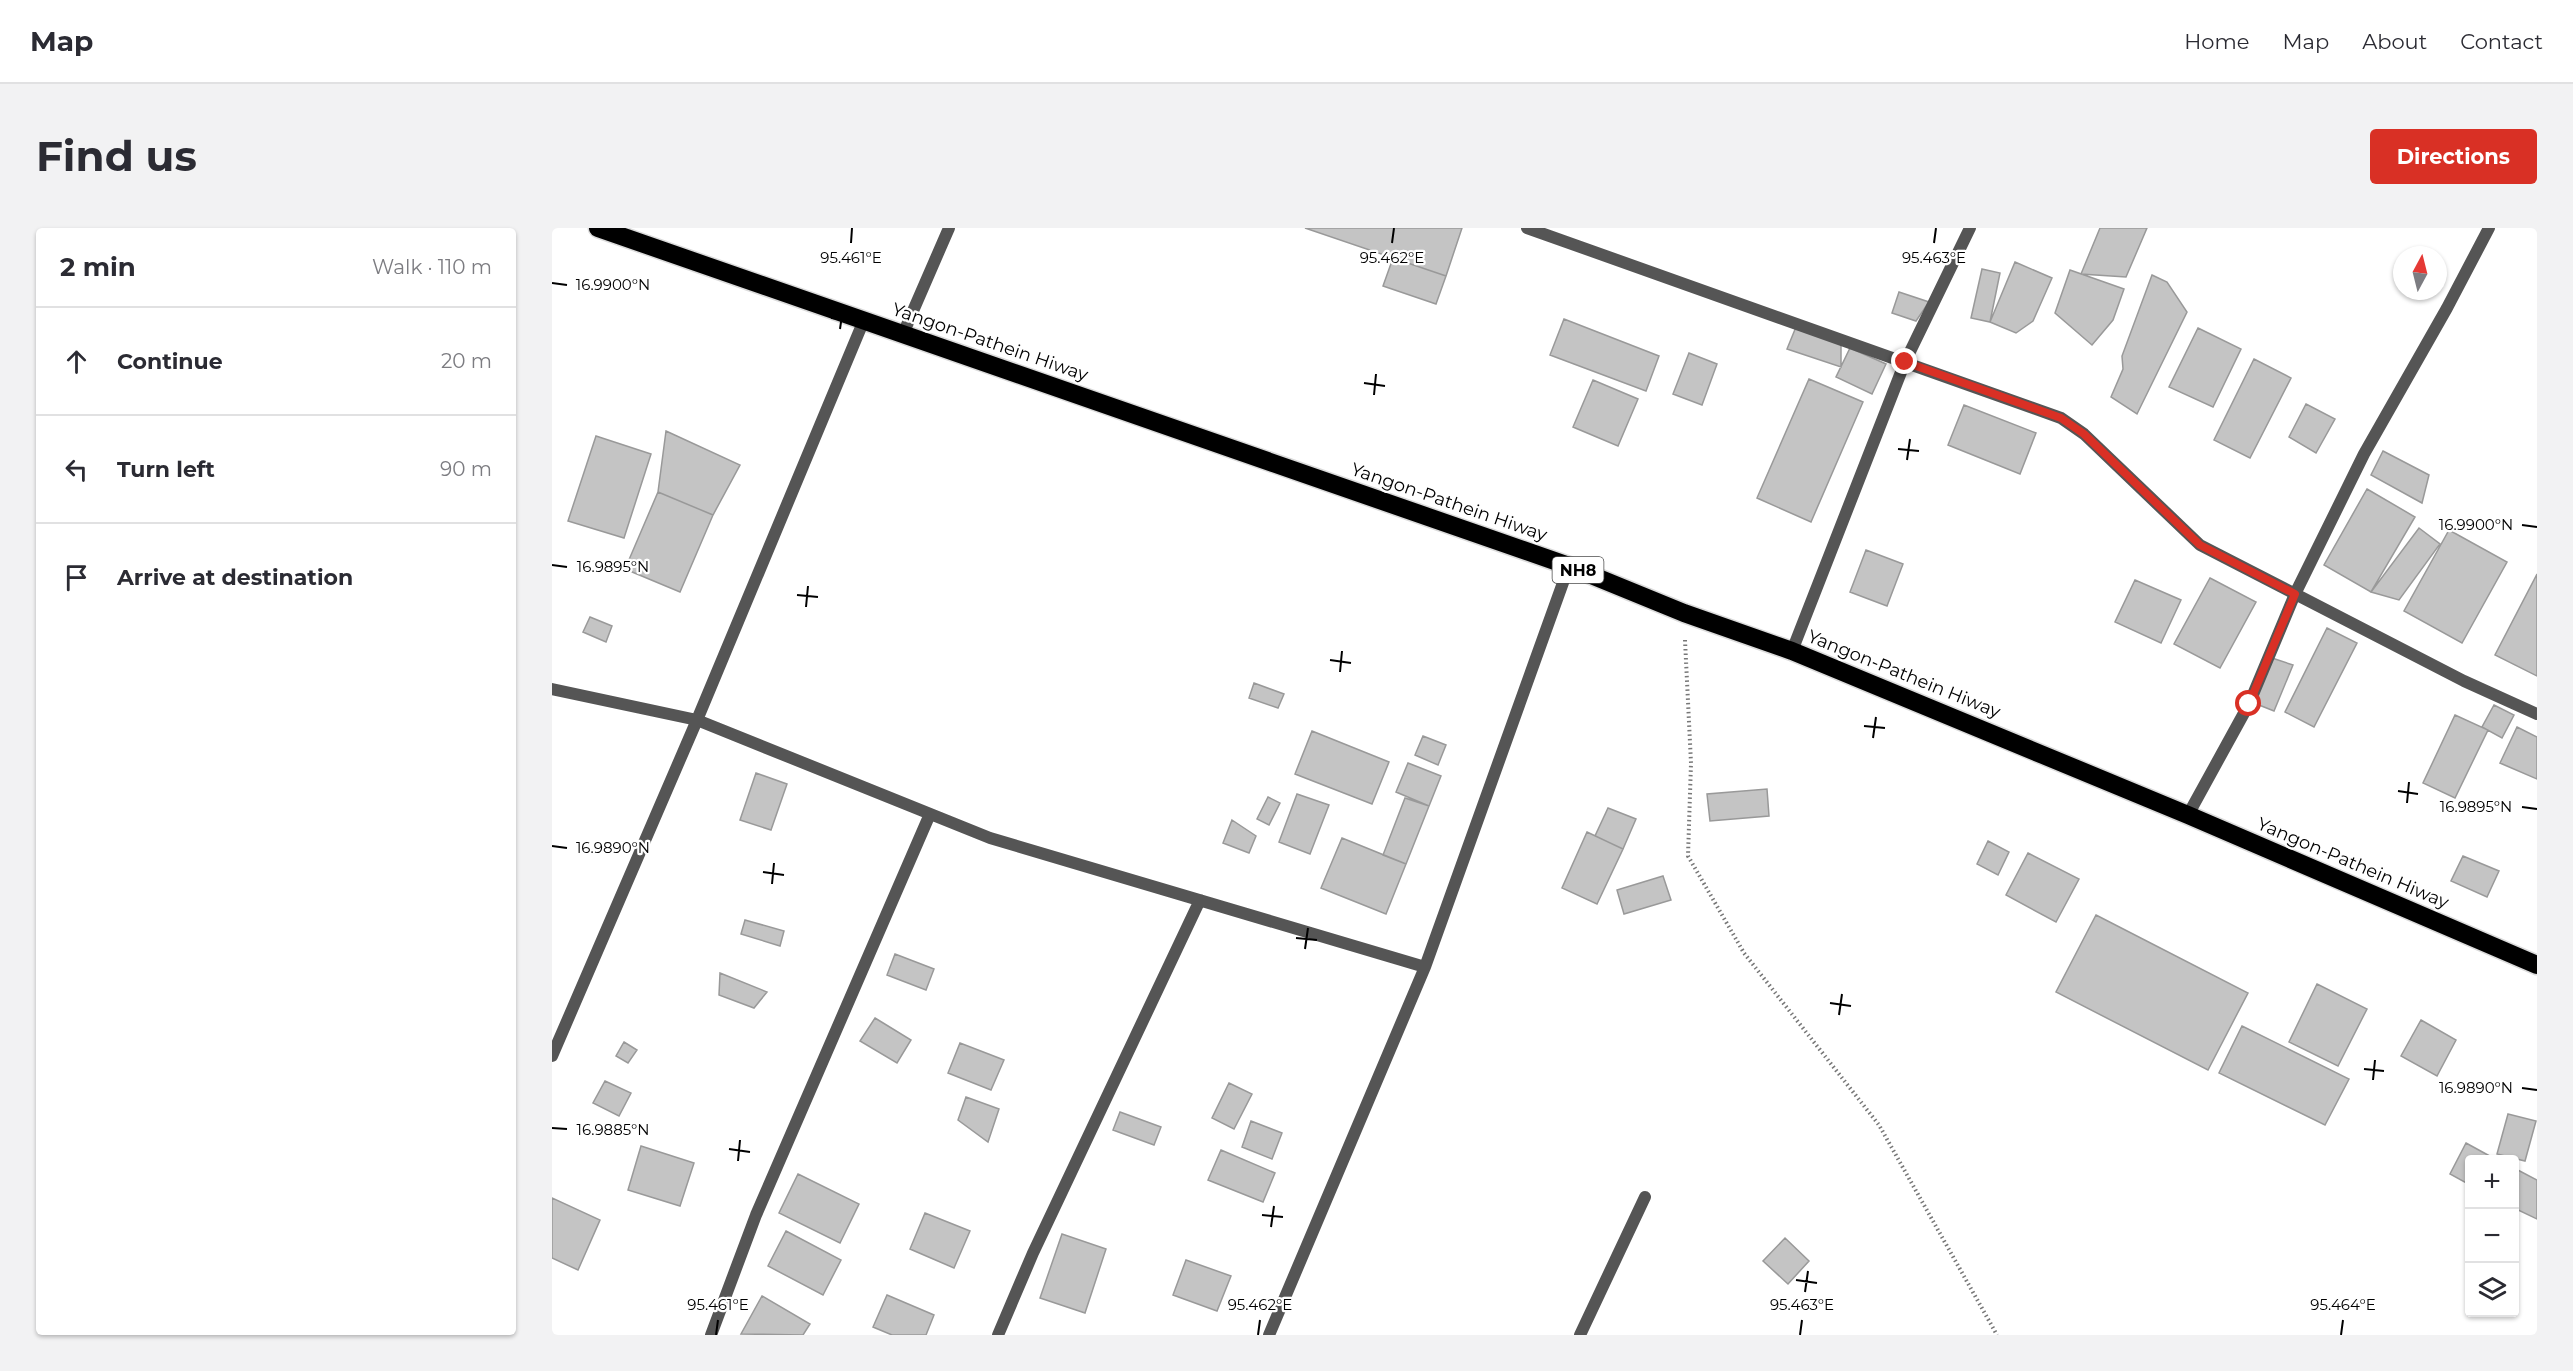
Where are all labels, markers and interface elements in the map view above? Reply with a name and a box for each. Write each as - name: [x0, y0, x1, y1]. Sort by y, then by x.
- text: Map: [30, 24, 93, 58]
- text: Home: [2184, 29, 2249, 54]
- text: Map: [2282, 29, 2329, 54]
- text: About: [2362, 29, 2427, 54]
- text: Contact: [2460, 29, 2543, 54]
- button: Directions: [2370, 129, 2537, 184]
- text: Find us: [36, 130, 197, 182]
- north arrow: [2393, 246, 2447, 300]
- text: 95.461°E: [820, 248, 882, 267]
- text: 95.462°E: [1360, 248, 1424, 267]
- text: 95.463°E: [1902, 248, 1966, 267]
- text: 2 min: [60, 251, 136, 283]
- text: Walk · 110 m: [372, 255, 492, 279]
- text: 16.9900°N: [576, 275, 650, 294]
- street label: Yangon-Pathein Hiway: [889, 298, 1091, 386]
- icon: ahead: [60, 345, 93, 378]
- text: Continue: [117, 348, 223, 375]
- route end: [1891, 348, 1917, 374]
- text: 20 m: [441, 349, 492, 373]
- icon: left: [60, 453, 93, 486]
- text: Turn left: [117, 456, 215, 483]
- text: 90 m: [440, 457, 492, 481]
- street label: Yangon-Pathein Hiway: [1348, 458, 1550, 546]
- text: 16.9900°N: [2439, 515, 2513, 534]
- text: 16.9895°N: [577, 557, 649, 576]
- road number: NH8: [1552, 557, 1604, 583]
- icon: arrive: [60, 561, 93, 594]
- text: Arrive at destination: [117, 564, 353, 591]
- street label: Yangon-Pathein Hiway: [1804, 625, 2004, 723]
- route start: [2235, 690, 2261, 716]
- text: 16.9895°N: [2440, 797, 2512, 816]
- street label: Yangon-Pathein Hiway: [2254, 813, 2452, 913]
- text: 16.9890°N: [576, 838, 650, 857]
- text: 16.9890°N: [2439, 1078, 2513, 1097]
- text: 16.9885°N: [577, 1120, 649, 1139]
- map controls: [2465, 1155, 2519, 1317]
- button: +: [2465, 1155, 2519, 1209]
- button: −: [2465, 1209, 2519, 1263]
- button: layers: [2465, 1263, 2519, 1317]
- text: 95.461°E: [687, 1295, 749, 1314]
- text: 95.462°E: [1228, 1295, 1292, 1314]
- text: 95.463°E: [1770, 1295, 1834, 1314]
- text: 95.464°E: [2310, 1295, 2376, 1314]

